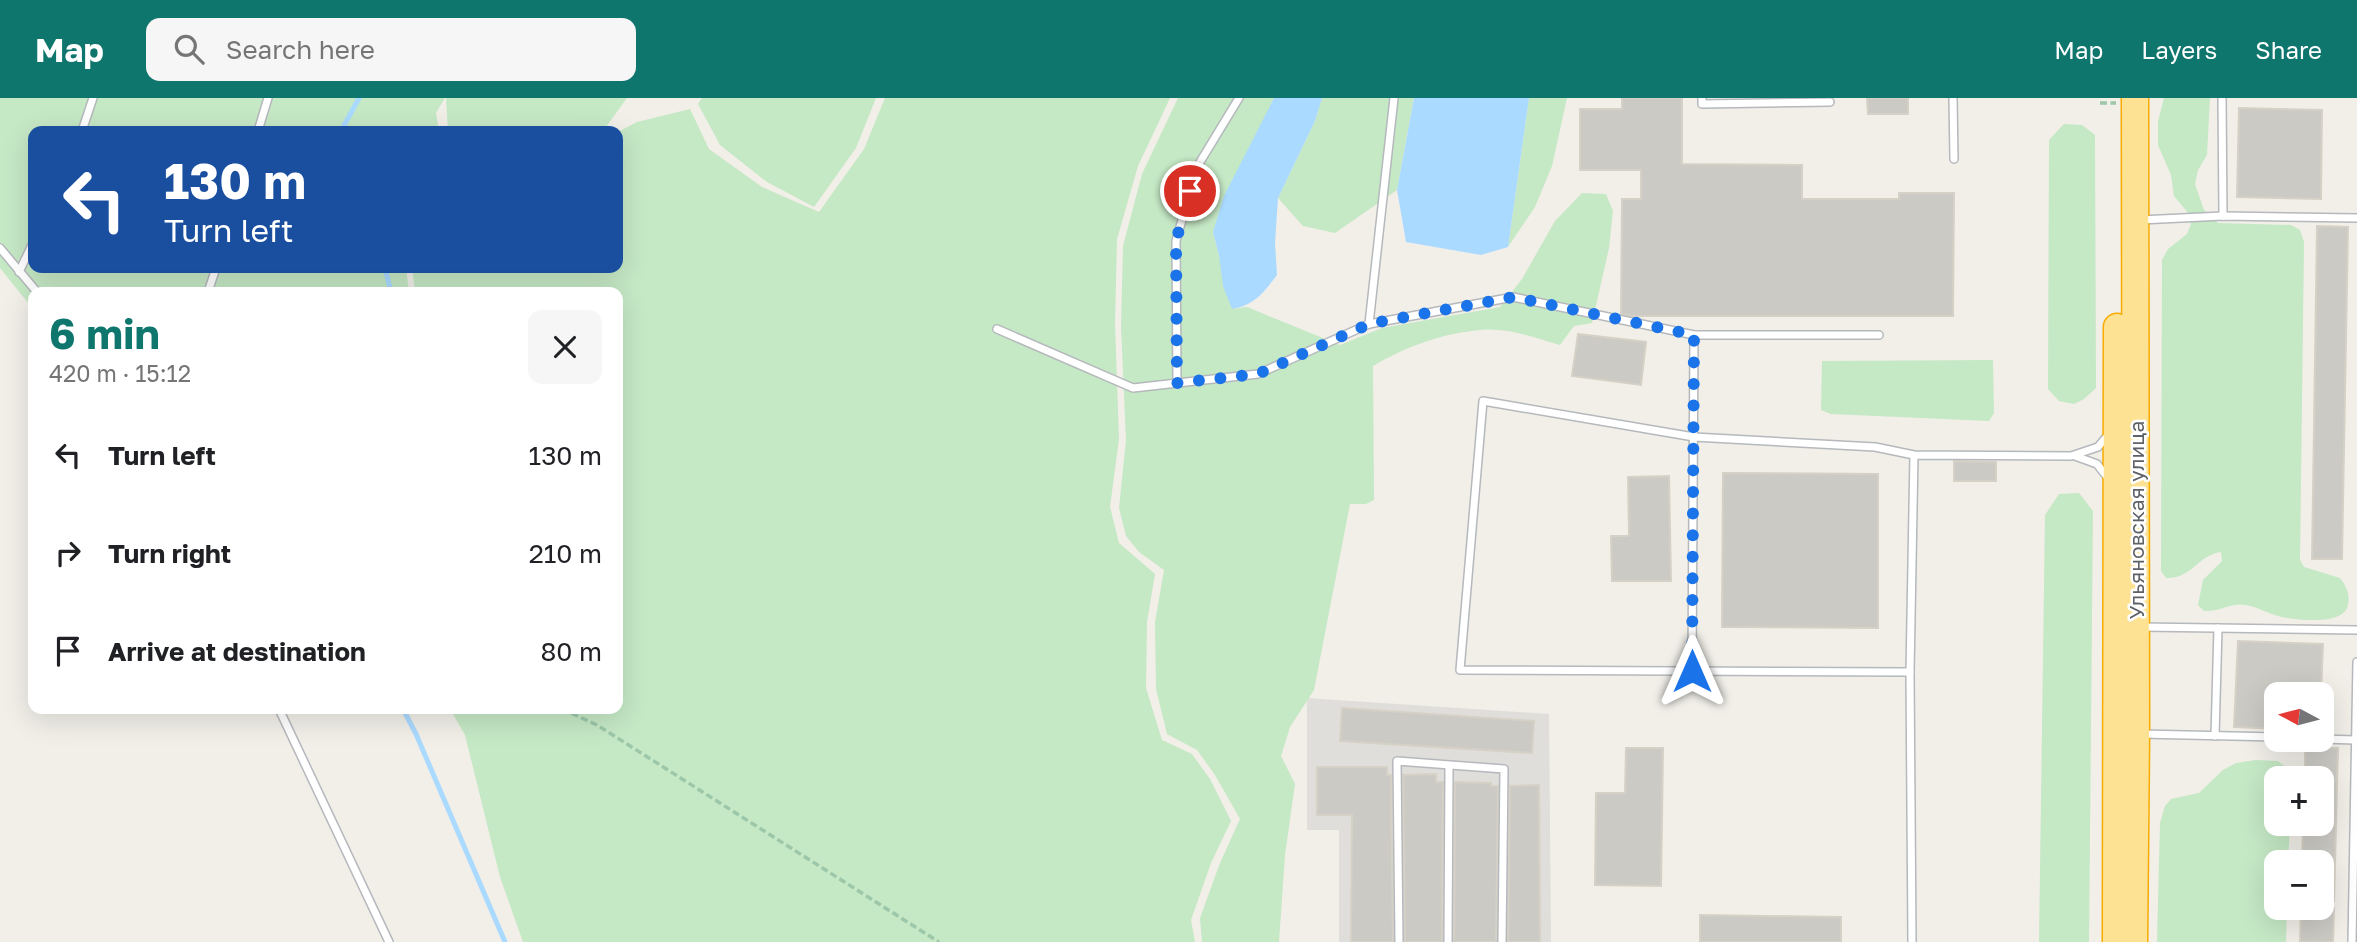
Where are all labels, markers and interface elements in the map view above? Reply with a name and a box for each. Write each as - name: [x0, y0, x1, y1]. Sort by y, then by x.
- search box: [146, 18, 636, 81]
- text: Map: [35, 30, 104, 69]
- icon: search: [170, 30, 208, 68]
- text: Search here: [226, 34, 375, 65]
- text: Map: [2054, 35, 2103, 64]
- text: Layers: [2141, 35, 2217, 64]
- text: Share: [2255, 35, 2322, 64]
- text: 130 m: [164, 151, 306, 210]
- icon: left: [49, 154, 140, 245]
- pin: [1160, 161, 1220, 221]
- icon: arrive: [1171, 172, 1209, 210]
- text: Turn left: [164, 211, 293, 249]
- text: 6 min: [49, 308, 160, 358]
- button: close: [528, 310, 602, 384]
- text: 420 m · 15:12: [49, 359, 191, 387]
- street label: Ульяновская улица: [2123, 421, 2149, 619]
- icon: left: [49, 436, 87, 474]
- text: Turn left: [108, 440, 216, 471]
- text: 130 m: [529, 440, 602, 471]
- icon: right: [49, 534, 87, 572]
- text: Turn right: [108, 538, 231, 569]
- text: 210 m: [529, 538, 602, 569]
- icon: arrive: [49, 632, 87, 670]
- position arrow: [1655, 634, 1729, 708]
- text: Arrive at destination: [108, 636, 366, 667]
- text: 80 m: [541, 636, 602, 667]
- north arrow: [2264, 682, 2334, 752]
- map controls: [2264, 682, 2334, 920]
- button: +: [2264, 766, 2334, 836]
- button: −: [2264, 850, 2334, 920]

